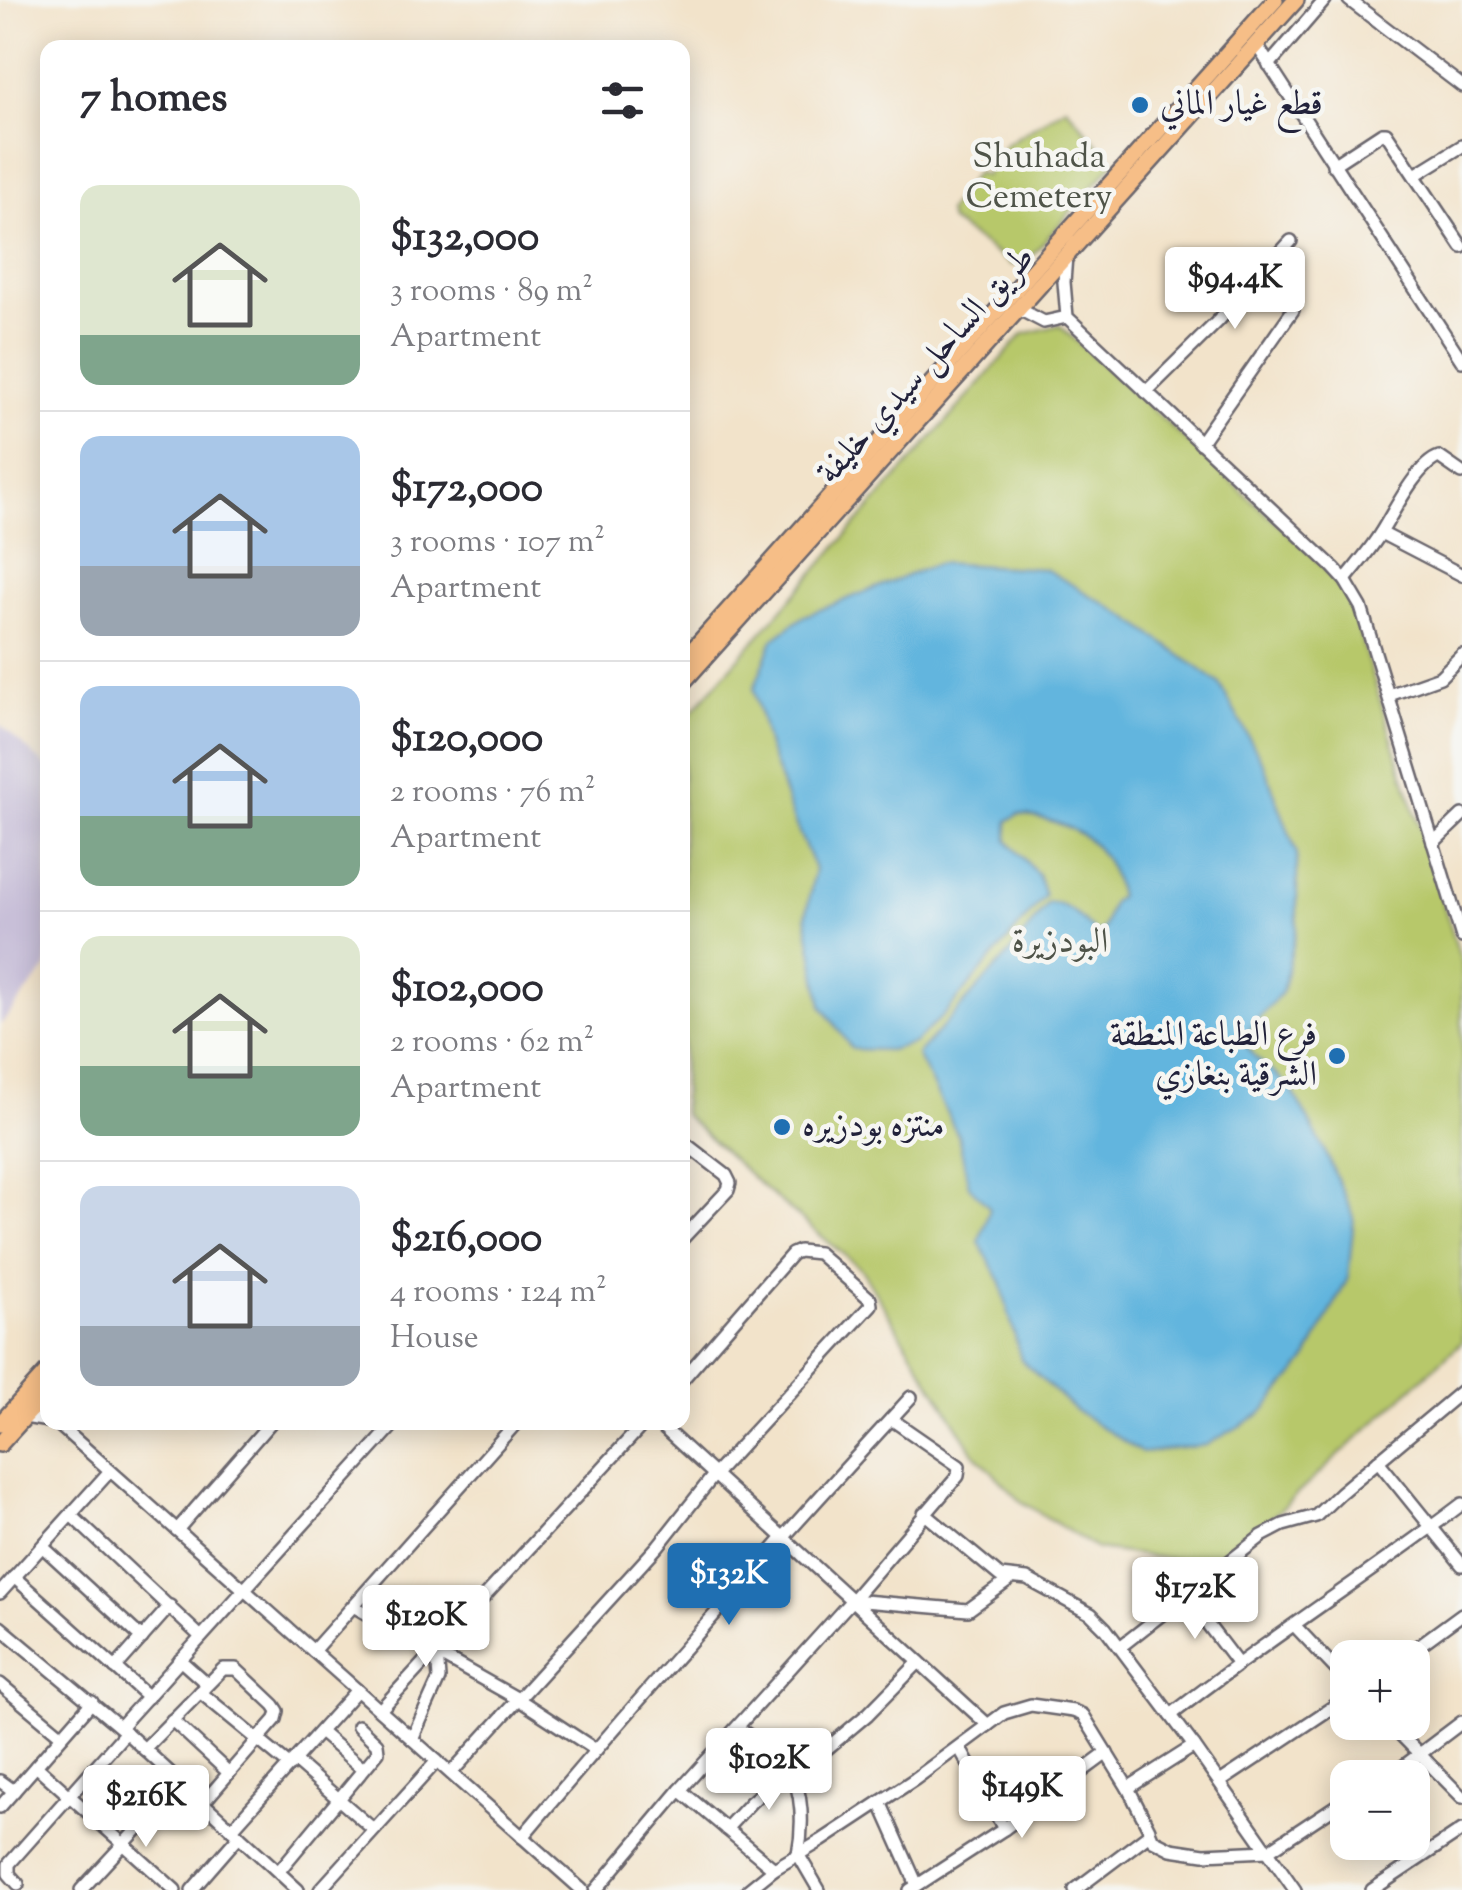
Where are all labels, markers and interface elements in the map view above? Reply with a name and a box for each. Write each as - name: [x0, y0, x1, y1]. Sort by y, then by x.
- text: 7 homes: [80, 70, 228, 130]
- icon: filters: [595, 73, 650, 128]
- place label: قطع غيار الماني: [1160, 80, 1323, 133]
- marker: قطع غيار الماني: [1129, 94, 1151, 116]
- park label: Shuhada Cemetery: [965, 133, 1113, 224]
- text: $132,000: [390, 209, 539, 269]
- icon: home: [160, 225, 280, 345]
- street label: طريق الساحل سيدي خليفة: [805, 235, 1049, 497]
- pin: $94.4K: [1154, 247, 1316, 332]
- text: $94.4K: [1187, 256, 1283, 302]
- text: 3 rooms · 89 m²: [390, 269, 593, 315]
- text: Apartment: [390, 315, 541, 361]
- text: $172,000: [390, 460, 543, 520]
- icon: home: [160, 476, 280, 596]
- text: 3 rooms · 107 m²: [390, 520, 605, 566]
- text: Apartment: [390, 566, 541, 612]
- text: $120,000: [390, 710, 543, 770]
- icon: home: [160, 726, 280, 846]
- text: 2 rooms · 76 m²: [390, 770, 596, 816]
- text: Apartment: [390, 816, 541, 862]
- park label: البودزيرة: [1012, 918, 1108, 969]
- text: $102,000: [390, 960, 544, 1020]
- icon: home: [160, 976, 280, 1096]
- place label: فرع الطباعة المنطقة الشرقية بنغازي: [1110, 1011, 1317, 1102]
- text: 2 rooms · 62 m²: [390, 1020, 594, 1066]
- marker: فرع الطباعة المنطقة الشرقية بنغازي: [1326, 1045, 1348, 1067]
- text: Apartment: [390, 1066, 541, 1112]
- place label: منتزه بودزيره: [802, 1102, 945, 1153]
- marker: منتزه بودزيره: [771, 1116, 793, 1138]
- text: $216,000: [390, 1210, 542, 1270]
- icon: home: [160, 1226, 280, 1346]
- text: 4 rooms · 124 m²: [390, 1270, 607, 1316]
- text: House: [390, 1316, 479, 1362]
- pin: $132K: [659, 1543, 799, 1628]
- text: $132K: [689, 1552, 769, 1598]
- pin: $172K: [1125, 1557, 1265, 1642]
- text: $172K: [1154, 1566, 1236, 1612]
- pin: $120K: [356, 1585, 496, 1670]
- text: $120K: [384, 1594, 468, 1640]
- map controls: [1330, 1640, 1430, 1860]
- button: +: [1330, 1640, 1430, 1740]
- pin: $102K: [699, 1728, 839, 1813]
- text: $102K: [728, 1737, 810, 1783]
- pin: $149K: [952, 1756, 1092, 1841]
- button: −: [1330, 1760, 1430, 1860]
- pin: $216K: [76, 1765, 216, 1850]
- text: $149K: [981, 1765, 1063, 1811]
- text: $216K: [105, 1774, 187, 1820]

